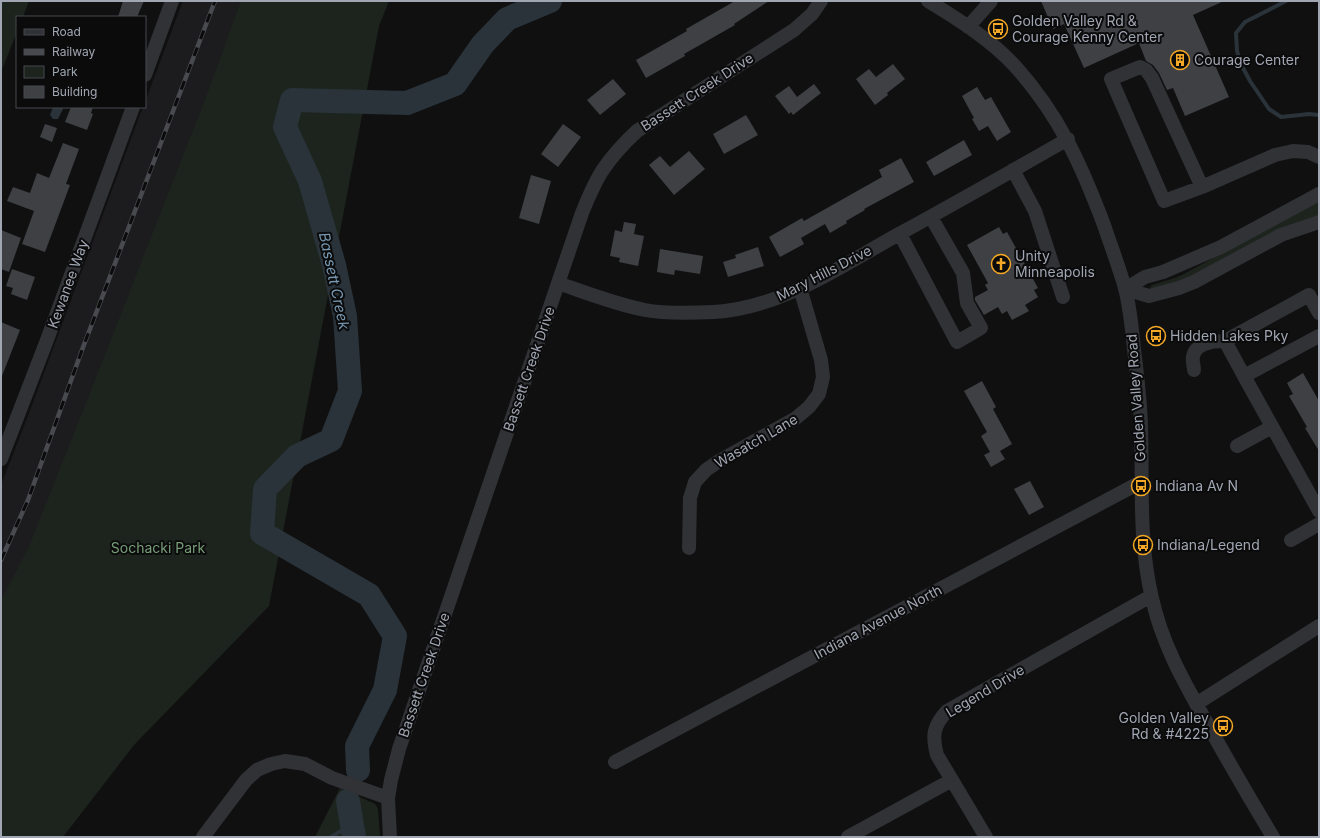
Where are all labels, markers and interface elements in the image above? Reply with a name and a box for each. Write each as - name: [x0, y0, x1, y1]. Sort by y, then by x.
- place label: Golden Valley Rd & Courage Kenny Center: [1012, 12, 1162, 45]
- legend: [16, 16, 146, 108]
- bus stop icon: Golden Valley Rd & Courage Kenny Center: [987, 18, 1009, 40]
- text: Road: [52, 24, 81, 39]
- text: Railway: [52, 44, 96, 59]
- street label: Bassett Creek Drive: [637, 49, 756, 134]
- building icon: Courage Center: [1169, 49, 1191, 71]
- place label: Courage Center: [1194, 51, 1299, 68]
- text: Park: [52, 64, 78, 79]
- text: Building: [52, 84, 97, 99]
- water label: Bassett Creek: [315, 230, 354, 332]
- street label: Kewanee Way: [44, 237, 92, 331]
- street label: Mary Hills Drive: [773, 241, 874, 304]
- place label: Unity Minneapolis: [1015, 247, 1095, 280]
- church icon: Unity Minneapolis: [990, 253, 1012, 275]
- street label: Bassett Creek Drive: [499, 304, 558, 433]
- bus stop icon: Hidden Lakes Pky: [1145, 325, 1167, 347]
- place label: Hidden Lakes Pky: [1170, 327, 1289, 344]
- street label: Golden Valley Road: [1123, 333, 1148, 463]
- street label: Wasatch Lane: [711, 410, 800, 471]
- bus stop icon: Indiana Av N: [1130, 475, 1152, 497]
- place label: Indiana Av N: [1155, 477, 1238, 494]
- bus stop icon: Indiana/Legend: [1132, 534, 1154, 556]
- place label: Indiana/Legend: [1157, 536, 1260, 553]
- park label: Sochacki Park: [111, 539, 206, 556]
- street label: Indiana Avenue North: [811, 581, 945, 662]
- street label: Bassett Creek Drive: [394, 610, 453, 739]
- street label: Legend Drive: [942, 661, 1027, 721]
- place label: Golden Valley Rd & #4225: [1118, 709, 1209, 742]
- bus stop icon: Golden Valley Rd & #4225: [1212, 715, 1234, 737]

